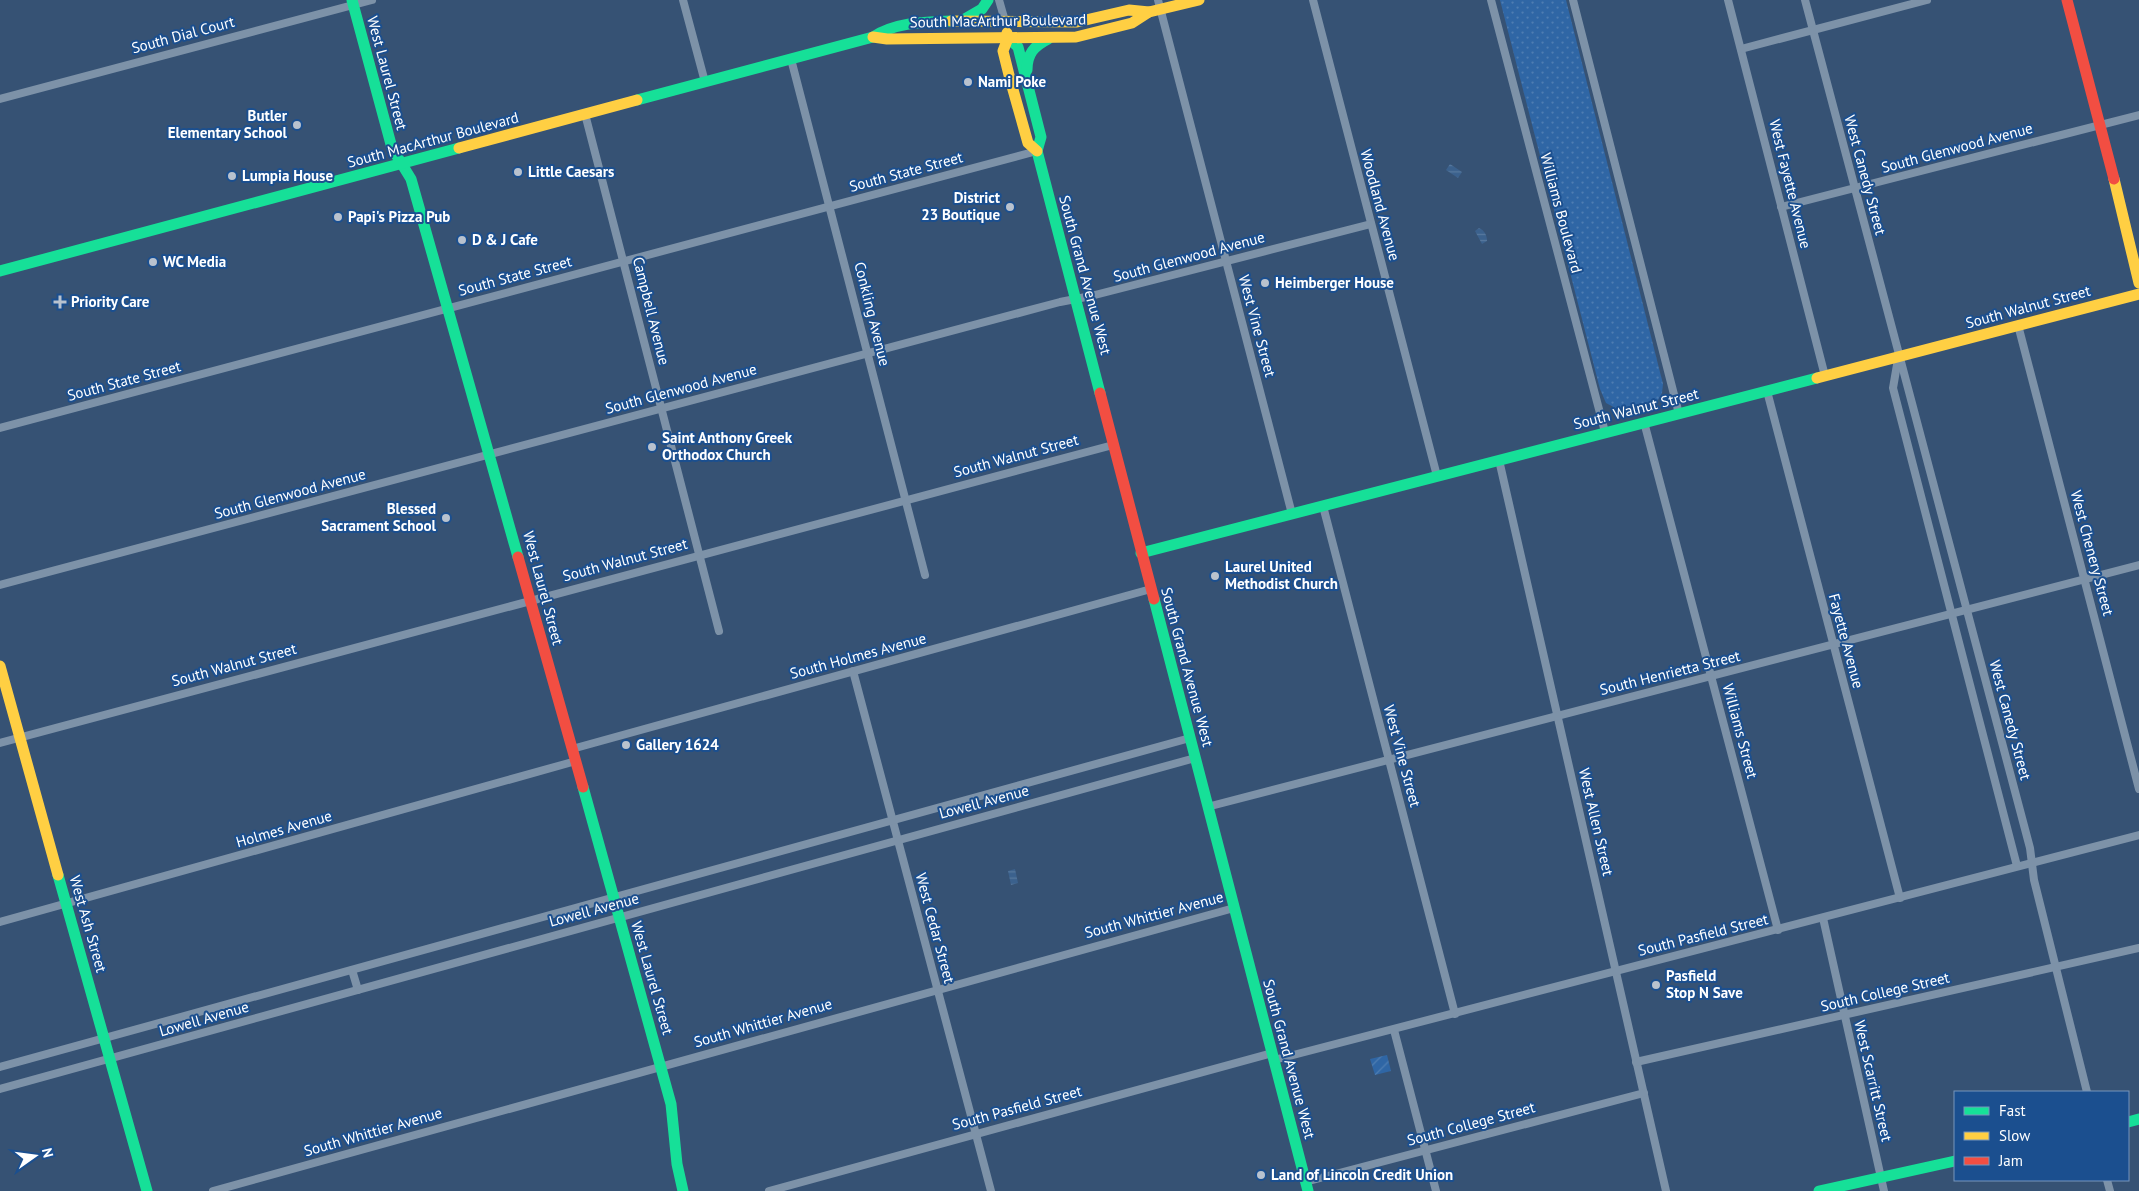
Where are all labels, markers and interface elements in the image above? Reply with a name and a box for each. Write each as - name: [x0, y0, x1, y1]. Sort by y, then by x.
- street label: South MacArthur Boulevard: [910, 9, 1086, 32]
- street label: South Dial Court: [129, 12, 236, 57]
- street label: West Laurel Street: [363, 14, 412, 132]
- place label: Nami Poke: [978, 72, 1046, 91]
- marker: Nami Poke: [962, 76, 974, 88]
- place label: Butler Elementary School: [168, 106, 288, 142]
- street label: South MacArthur Boulevard: [345, 107, 521, 172]
- street label: West Canedy Street: [1840, 113, 1891, 237]
- street label: West Fayette Avenue: [1765, 117, 1816, 250]
- street label: South Glenwood Avenue: [1879, 118, 2035, 177]
- marker: Butler Elementary School: [291, 119, 303, 131]
- street label: South State Street: [847, 147, 965, 196]
- street label: Woodland Avenue: [1357, 147, 1404, 263]
- street label: Williams Boulevard: [1536, 151, 1587, 275]
- place label: Little Caesars: [528, 162, 614, 181]
- place label: Lumpia House: [242, 166, 333, 185]
- marker: Little Caesars: [512, 166, 524, 178]
- marker: Lumpia House: [226, 170, 238, 182]
- place label: District 23 Boutique: [921, 188, 1001, 224]
- street label: South Grand Avenue West: [1055, 193, 1116, 357]
- marker: District 23 Boutique: [1004, 201, 1016, 213]
- place label: Papi's Pizza Pub: [348, 207, 450, 226]
- marker: Papi's Pizza Pub: [332, 211, 344, 223]
- street label: South Glenwood Avenue: [1111, 227, 1267, 286]
- place label: D & J Cafe: [472, 230, 538, 249]
- marker: D & J Cafe: [456, 234, 468, 246]
- street label: South State Street: [456, 251, 574, 300]
- place label: WC Media: [163, 252, 226, 271]
- street label: Campbell Avenue: [629, 255, 674, 367]
- marker: WC Media: [147, 256, 159, 268]
- street label: Conkling Avenue: [850, 260, 895, 368]
- street label: West Vine Street: [1235, 273, 1280, 379]
- place label: Heimberger House: [1275, 273, 1394, 292]
- marker: Heimberger House: [1259, 277, 1271, 289]
- street label: South Walnut Street: [1963, 281, 2092, 332]
- place label: Priority Care: [71, 292, 150, 311]
- marker: Priority Care: [53, 295, 67, 309]
- street label: South State Street: [65, 356, 183, 405]
- street label: South Glenwood Avenue: [603, 359, 759, 418]
- street label: South Walnut Street: [1571, 384, 1700, 433]
- place label: Saint Anthony Greek Orthodox Church: [662, 428, 793, 464]
- street label: South Walnut Street: [951, 430, 1080, 481]
- marker: Saint Anthony Greek Orthodox Church: [646, 441, 658, 453]
- street label: South Glenwood Avenue: [212, 464, 368, 523]
- street label: West Chenery Street: [2067, 488, 2118, 618]
- place label: Blessed Sacrament School: [321, 499, 437, 535]
- marker: Blessed Sacrament School: [440, 512, 452, 524]
- street label: West Laurel Street: [519, 529, 568, 647]
- street label: South Walnut Street: [560, 534, 689, 585]
- place label: Laurel United Methodist Church: [1225, 557, 1338, 593]
- marker: Laurel United Methodist Church: [1209, 570, 1221, 582]
- street label: South Grand Avenue West: [1157, 585, 1218, 749]
- street label: Fayette Avenue: [1825, 591, 1868, 690]
- street label: South Holmes Avenue: [788, 628, 928, 683]
- street label: South Walnut Street: [169, 639, 298, 690]
- street label: South Henrietta Street: [1598, 646, 1742, 699]
- street label: West Canedy Street: [1985, 658, 2036, 782]
- street label: Williams Street: [1719, 681, 1762, 780]
- street label: West Vine Street: [1380, 703, 1425, 809]
- place label: Gallery 1624: [636, 735, 719, 754]
- marker: Gallery 1624: [620, 739, 632, 751]
- street label: West Allen Street: [1575, 766, 1618, 878]
- street label: Lowell Avenue: [937, 780, 1031, 823]
- street label: Holmes Avenue: [234, 806, 334, 851]
- street label: West Cedar Street: [912, 871, 959, 985]
- street label: West Ash Street: [66, 873, 111, 975]
- street label: South Whittier Avenue: [1082, 887, 1225, 942]
- street label: Lowell Avenue: [547, 888, 641, 931]
- street label: South Pasfield Street: [1636, 909, 1770, 960]
- street label: West Laurel Street: [627, 919, 678, 1037]
- place label: Pasfield Stop N Save: [1666, 966, 1743, 1002]
- street label: South College Street: [1819, 967, 1951, 1016]
- street label: South Grand Avenue West: [1259, 977, 1320, 1141]
- marker: Pasfield Stop N Save: [1650, 979, 1662, 991]
- street label: South Whittier Avenue: [691, 994, 834, 1051]
- street label: Lowell Avenue: [157, 997, 251, 1040]
- street label: West Scarritt Street: [1850, 1018, 1897, 1143]
- street label: South Pasfield Street: [950, 1081, 1084, 1134]
- legend: [1954, 1091, 2129, 1181]
- street label: South College Street: [1405, 1097, 1537, 1150]
- text: Fast: [1999, 1101, 2026, 1120]
- street label: South Whittier Avenue: [301, 1103, 444, 1160]
- text: Slow: [1999, 1126, 2030, 1145]
- north arrow: [10, 1131, 60, 1181]
- text: N: [38, 1146, 57, 1159]
- text: Jam: [1998, 1151, 2023, 1170]
- place label: Land of Lincoln Credit Union: [1271, 1165, 1453, 1184]
- marker: Land of Lincoln Credit Union: [1255, 1169, 1267, 1181]

